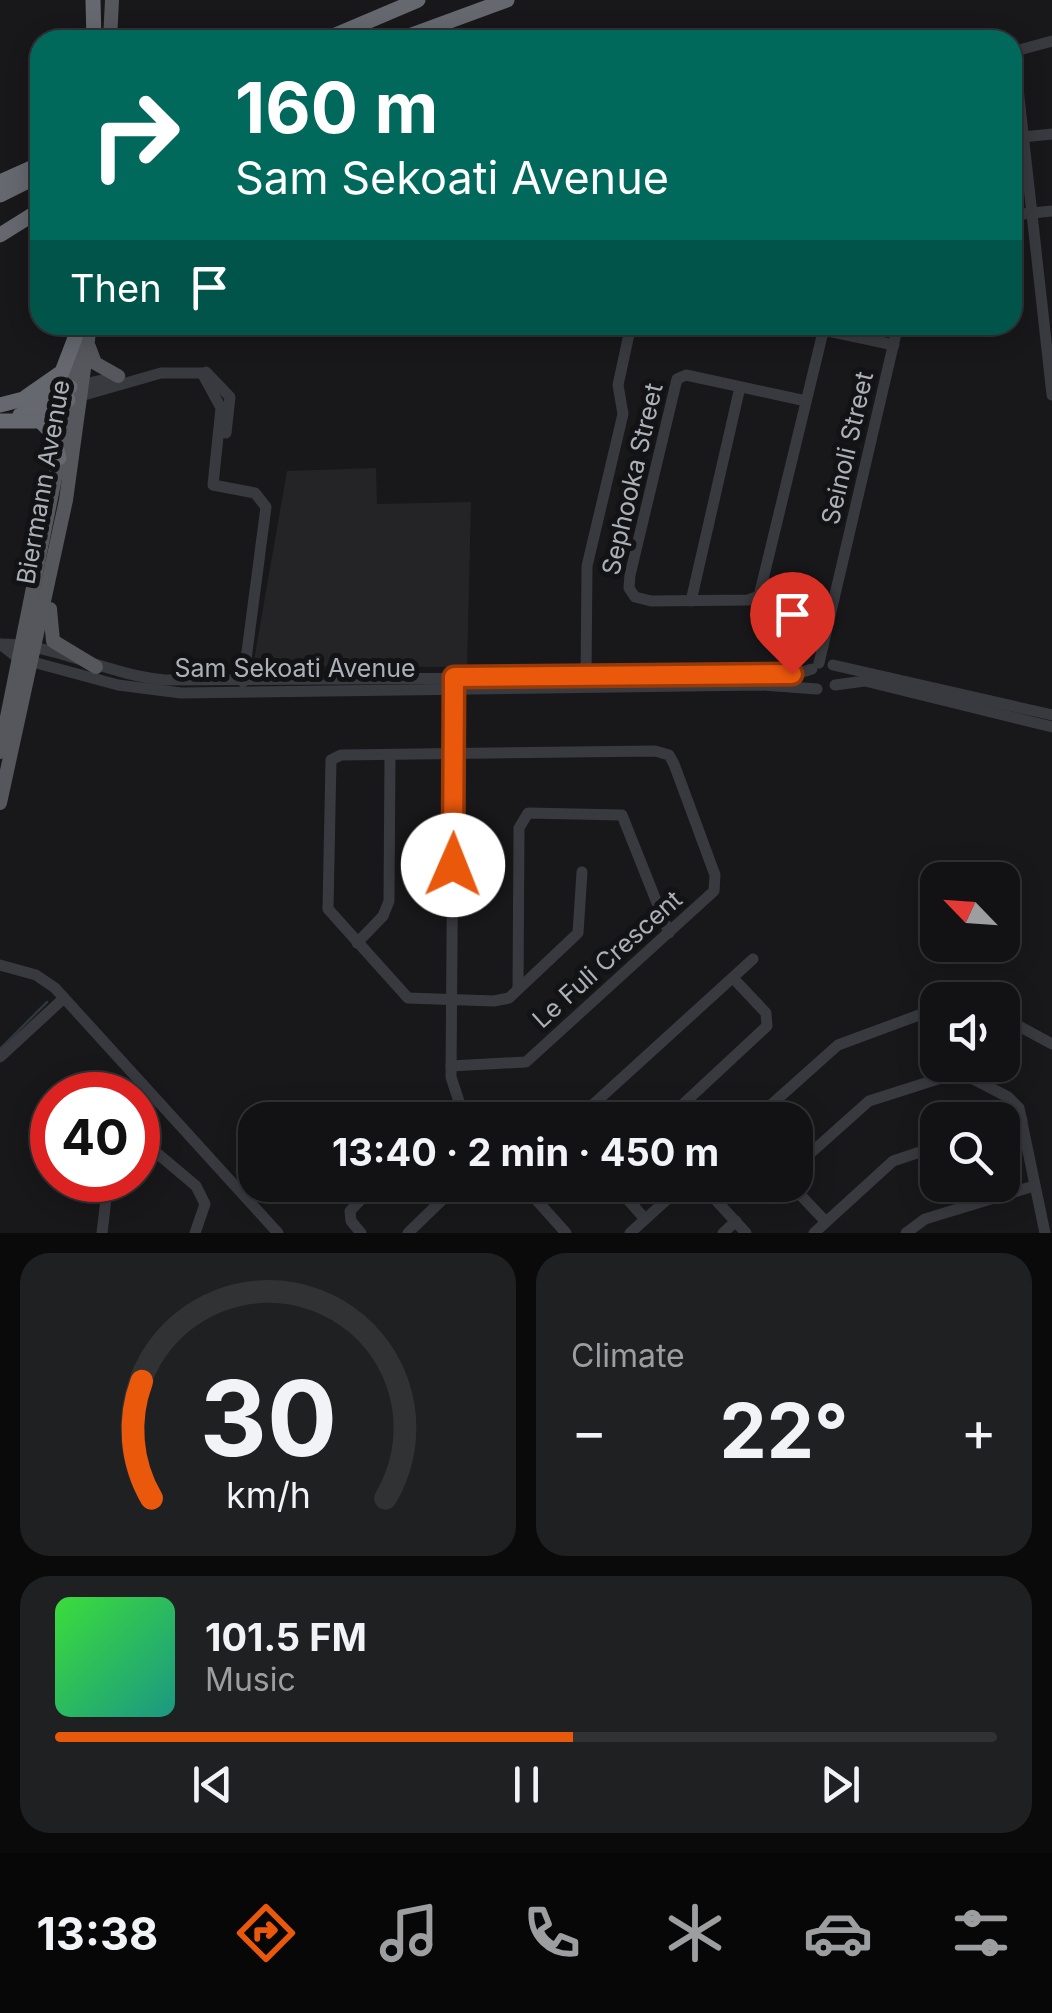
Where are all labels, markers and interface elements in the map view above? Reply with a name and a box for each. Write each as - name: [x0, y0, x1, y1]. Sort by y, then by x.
- text: 160 m: [235, 65, 438, 150]
- icon: right: [70, 70, 200, 200]
- text: Sam Sekoati Avenue: [235, 150, 669, 205]
- icon: arrive: [182, 260, 237, 315]
- text: Then: [70, 265, 162, 311]
- street label: Seinoli Street: [815, 369, 879, 527]
- street label: Biermann Avenue: [10, 377, 76, 587]
- street label: Sephooka Street: [595, 380, 669, 578]
- pin: [750, 572, 835, 675]
- icon: arrive: [765, 587, 820, 642]
- street label: Sam Sekoati Avenue: [174, 653, 416, 683]
- position arrow: [401, 813, 505, 917]
- north arrow: [920, 862, 1020, 962]
- map controls: [920, 862, 1020, 1202]
- street label: Le Fuli Crescent: [526, 884, 688, 1034]
- button: sound: [920, 982, 1020, 1082]
- speed limit sign: 40: [30, 1072, 160, 1202]
- button: search: [920, 1102, 1020, 1202]
- text: 13:40 · 2 min · 450 m: [332, 1129, 719, 1175]
- text: Climate: [571, 1336, 685, 1375]
- text: 30: [199, 1355, 337, 1481]
- text: 22°: [720, 1385, 848, 1476]
- text: −: [571, 1398, 607, 1464]
- text: +: [961, 1398, 997, 1464]
- text: km/h: [226, 1473, 310, 1517]
- text: 101.5 FM: [205, 1614, 367, 1660]
- text: Music: [205, 1660, 296, 1699]
- icon: previous: [185, 1757, 240, 1812]
- icon: pause: [499, 1757, 554, 1812]
- icon: next: [813, 1757, 868, 1812]
- icon: directions: [231, 1898, 301, 1968]
- icon: music: [374, 1898, 444, 1968]
- icon: phone: [517, 1898, 587, 1968]
- icon: climate: [660, 1898, 730, 1968]
- icon: car: [803, 1898, 873, 1968]
- icon: filters: [946, 1898, 1016, 1968]
- text: 13:38: [36, 1906, 158, 1961]

